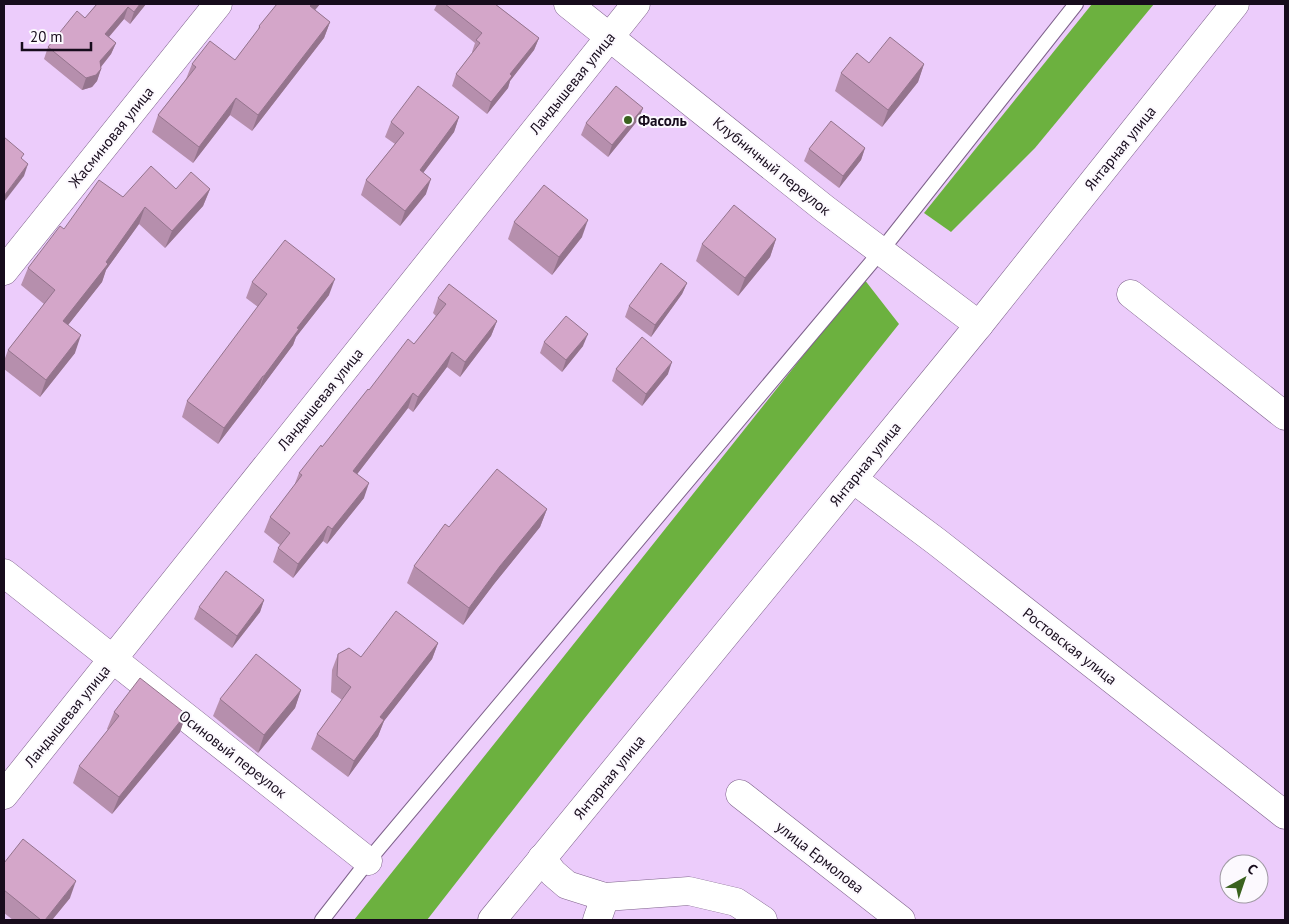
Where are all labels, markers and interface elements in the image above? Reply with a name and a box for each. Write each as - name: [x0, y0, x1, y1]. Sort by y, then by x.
- scale bar: [22, 20, 91, 52]
- text: 20 m: [30, 27, 63, 46]
- street label: Ландышевая улица: [524, 28, 619, 139]
- street label: Жасминовая улица: [64, 83, 158, 192]
- street label: Янтарная улица: [1080, 102, 1160, 194]
- place label: Фасоль: [638, 111, 687, 130]
- street label: Клубничный переулок: [709, 113, 835, 220]
- marker: Фасоль: [622, 114, 634, 126]
- street label: Ландышевая улица: [272, 344, 367, 455]
- street label: Янтарная улица: [825, 418, 905, 510]
- street label: Ростовская улица: [1019, 603, 1121, 689]
- street label: Ландышевая улица: [19, 661, 114, 772]
- street label: Осиновый переулок: [175, 706, 291, 803]
- street label: Янтарная улица: [569, 731, 649, 823]
- street label: улица Ермолова: [772, 817, 868, 897]
- north arrow: [1219, 854, 1269, 904]
- text: С: [1244, 860, 1261, 879]

